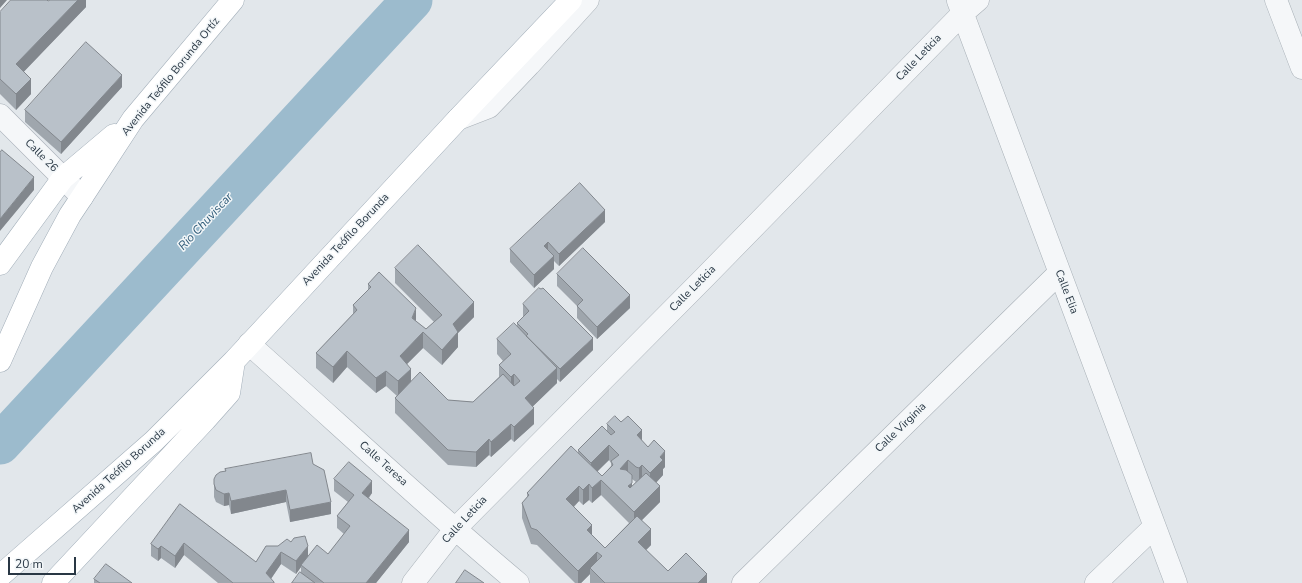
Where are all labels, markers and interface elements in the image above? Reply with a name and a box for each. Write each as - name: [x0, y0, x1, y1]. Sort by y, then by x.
- street label: Avenida Teófilo Borunda Ortíz: [119, 15, 223, 139]
- street label: Calle Leticia: [893, 32, 945, 84]
- street label: Calle 26: [22, 137, 60, 175]
- water label: Rio Chuviscar: [176, 190, 236, 254]
- street label: Avenida Teófilo Borunda: [300, 191, 392, 289]
- street label: Calle Leticia: [667, 263, 719, 315]
- street label: Calle Elia: [1052, 268, 1080, 316]
- street label: Calle Virginia: [873, 400, 929, 456]
- street label: Avenida Teófilo Borunda: [70, 426, 168, 516]
- street label: Calle Teresa: [356, 439, 410, 489]
- street label: Calle Leticia: [440, 494, 490, 546]
- scale bar: [10, 549, 78, 575]
- text: 20 m: [15, 556, 43, 572]

